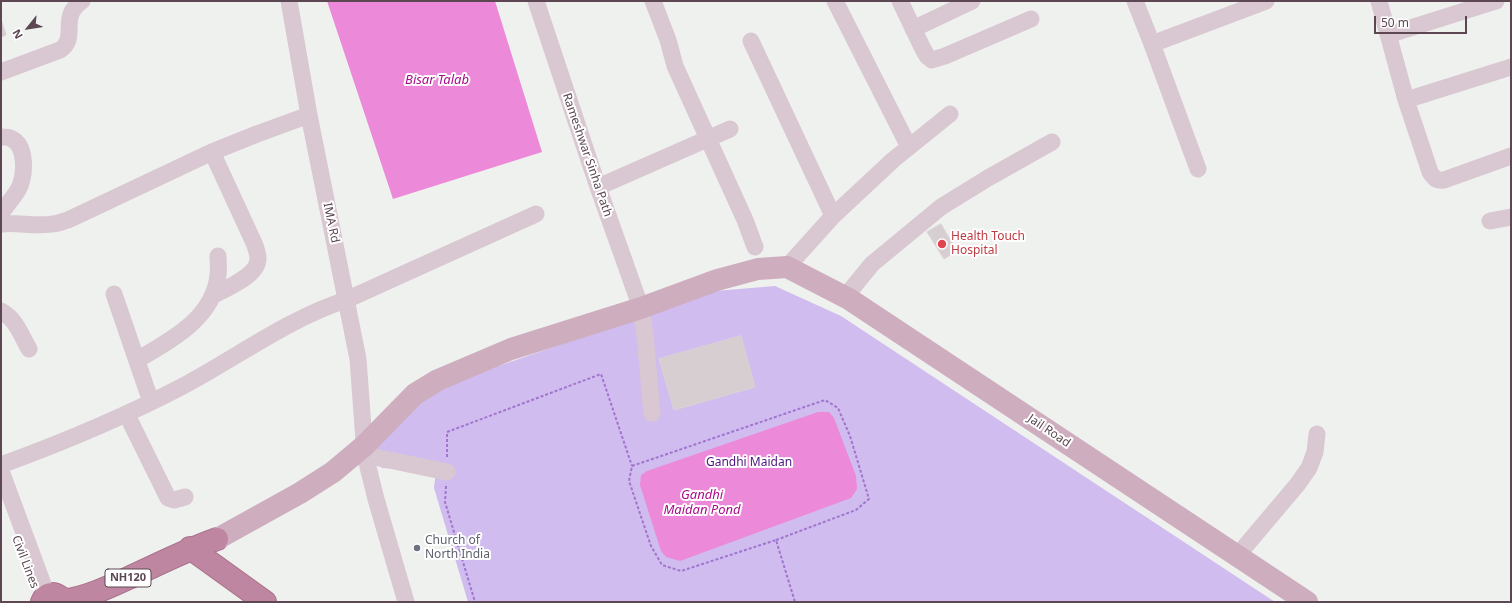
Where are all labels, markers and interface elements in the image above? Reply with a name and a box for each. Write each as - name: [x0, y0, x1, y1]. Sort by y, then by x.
- north arrow: [8, 8, 48, 48]
- scale bar: [1376, 8, 1469, 34]
- text: 50 m: [1381, 14, 1409, 31]
- text: N: [8, 27, 26, 42]
- water label: Bisar Talab: [405, 72, 469, 88]
- street label: Rameshwar Sinha Path: [559, 91, 615, 219]
- street label: IMA Rd: [320, 202, 342, 244]
- place label: Health Touch Hospital: [951, 230, 1025, 258]
- marker: Health Touch Hospital: [936, 238, 948, 250]
- street label: Jail Road: [1025, 412, 1073, 450]
- park label: Gandhi Maidan: [706, 456, 792, 470]
- water label: Gandhi Maidan Pond: [663, 487, 741, 518]
- street label: Civil Lines: [8, 534, 42, 590]
- place label: Church of North India: [425, 534, 490, 562]
- marker: Church of North India: [412, 543, 422, 553]
- road number: NH120: [105, 569, 151, 587]

